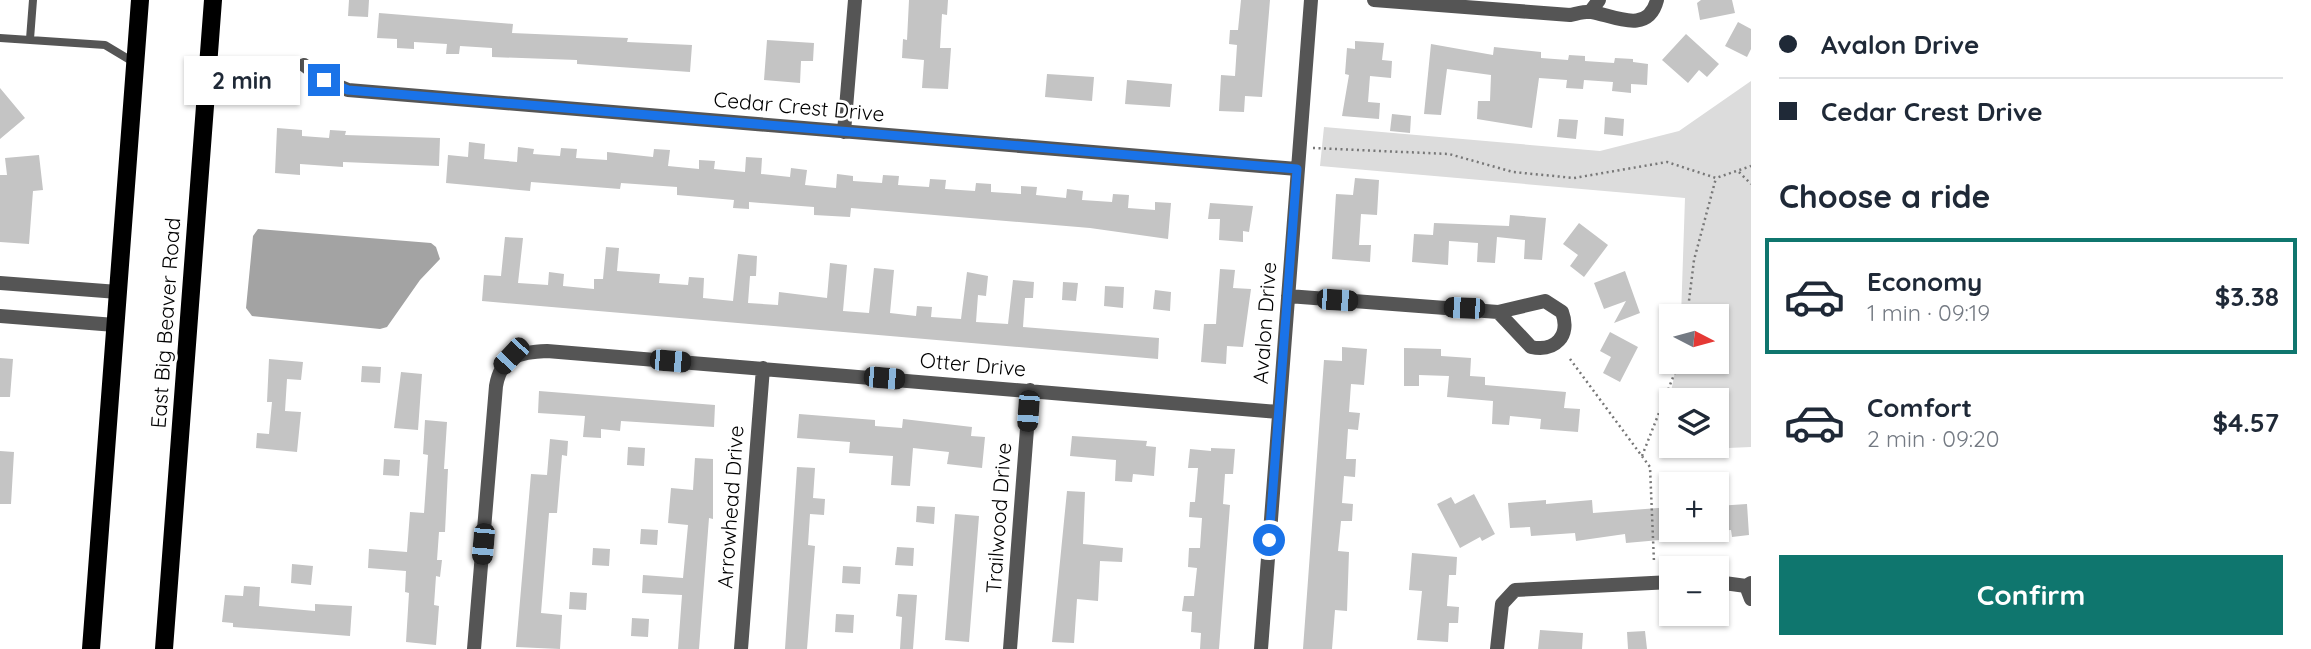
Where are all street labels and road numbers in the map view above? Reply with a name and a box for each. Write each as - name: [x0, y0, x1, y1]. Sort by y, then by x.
- street label: Cedar Crest Drive: [713, 86, 886, 126]
- street label: East Big Beaver Road: [145, 217, 185, 429]
- street label: Avalon Drive: [1247, 261, 1281, 385]
- street label: Otter Drive: [919, 346, 1027, 382]
- street label: Arrowhead Drive: [711, 425, 749, 589]
- street label: Trailwood Drive: [980, 442, 1016, 594]

